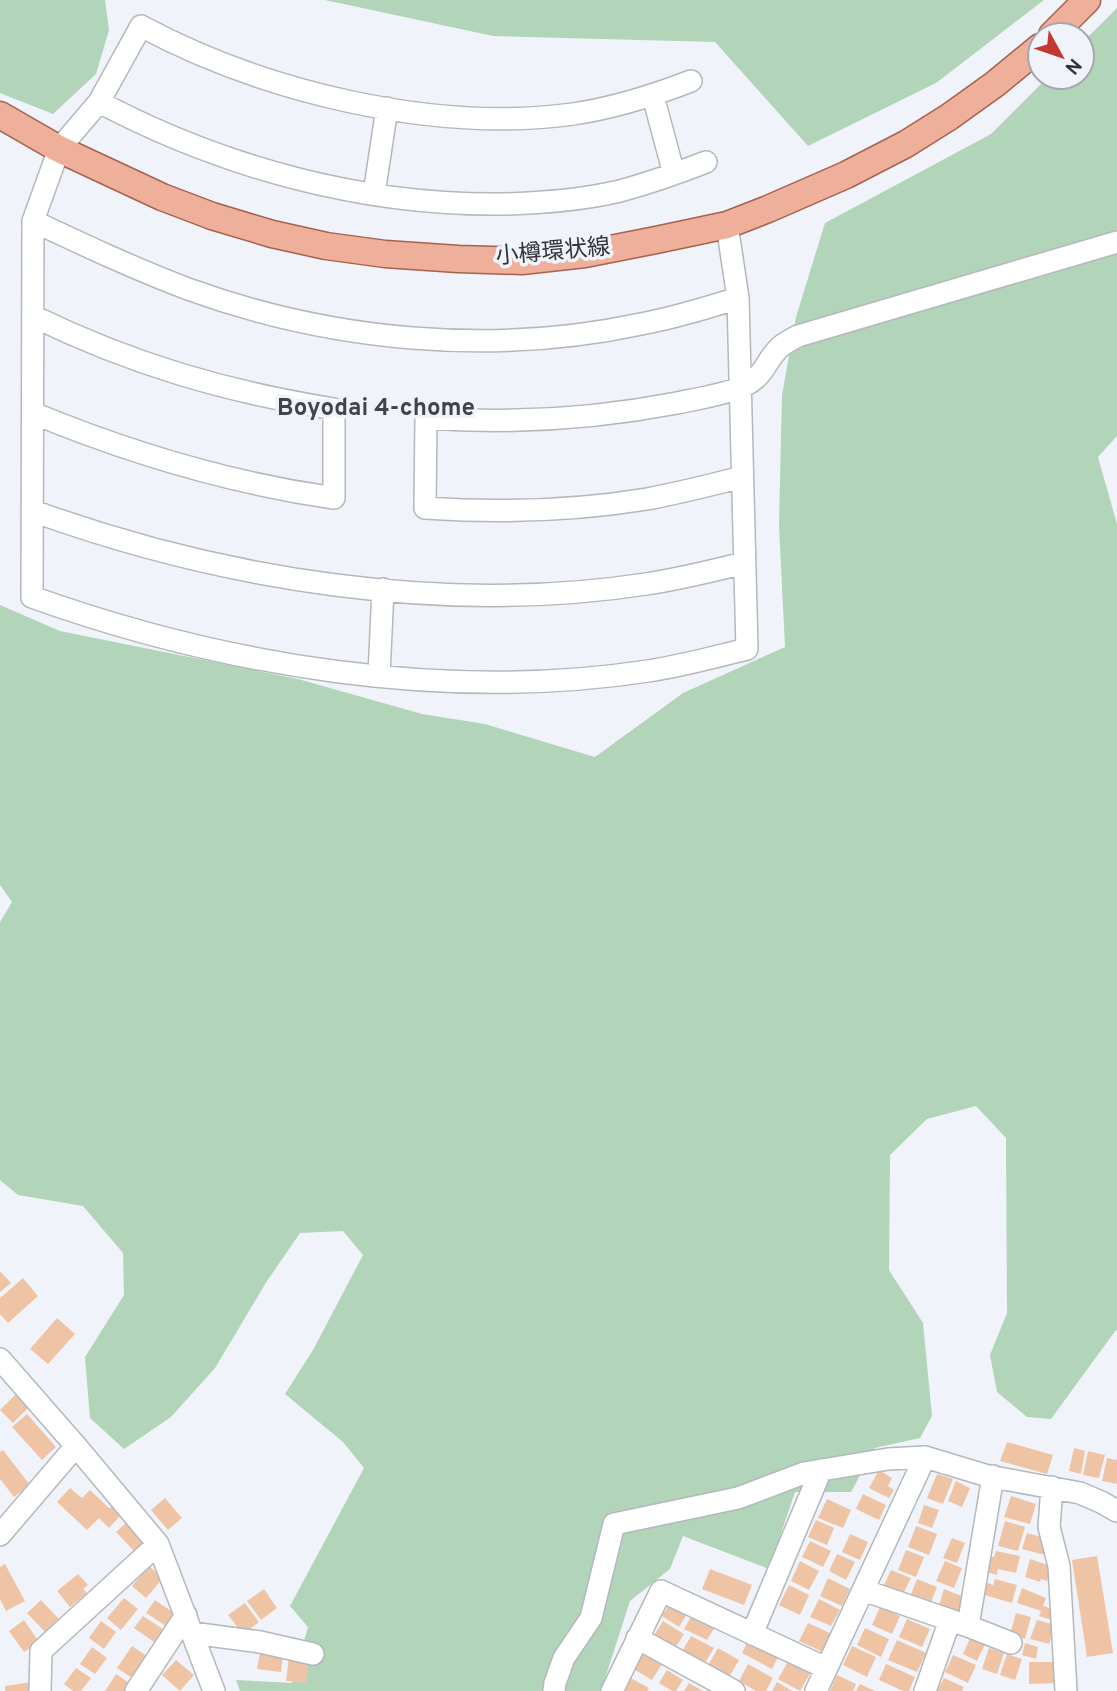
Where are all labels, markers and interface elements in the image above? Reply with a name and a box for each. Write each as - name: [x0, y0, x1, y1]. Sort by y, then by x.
- north arrow: [1026, 21, 1096, 91]
- text: N: [1059, 53, 1086, 79]
- street label: 小樽環状線: [494, 234, 612, 272]
- district label: Boyodai 4-chome: [277, 394, 475, 424]

